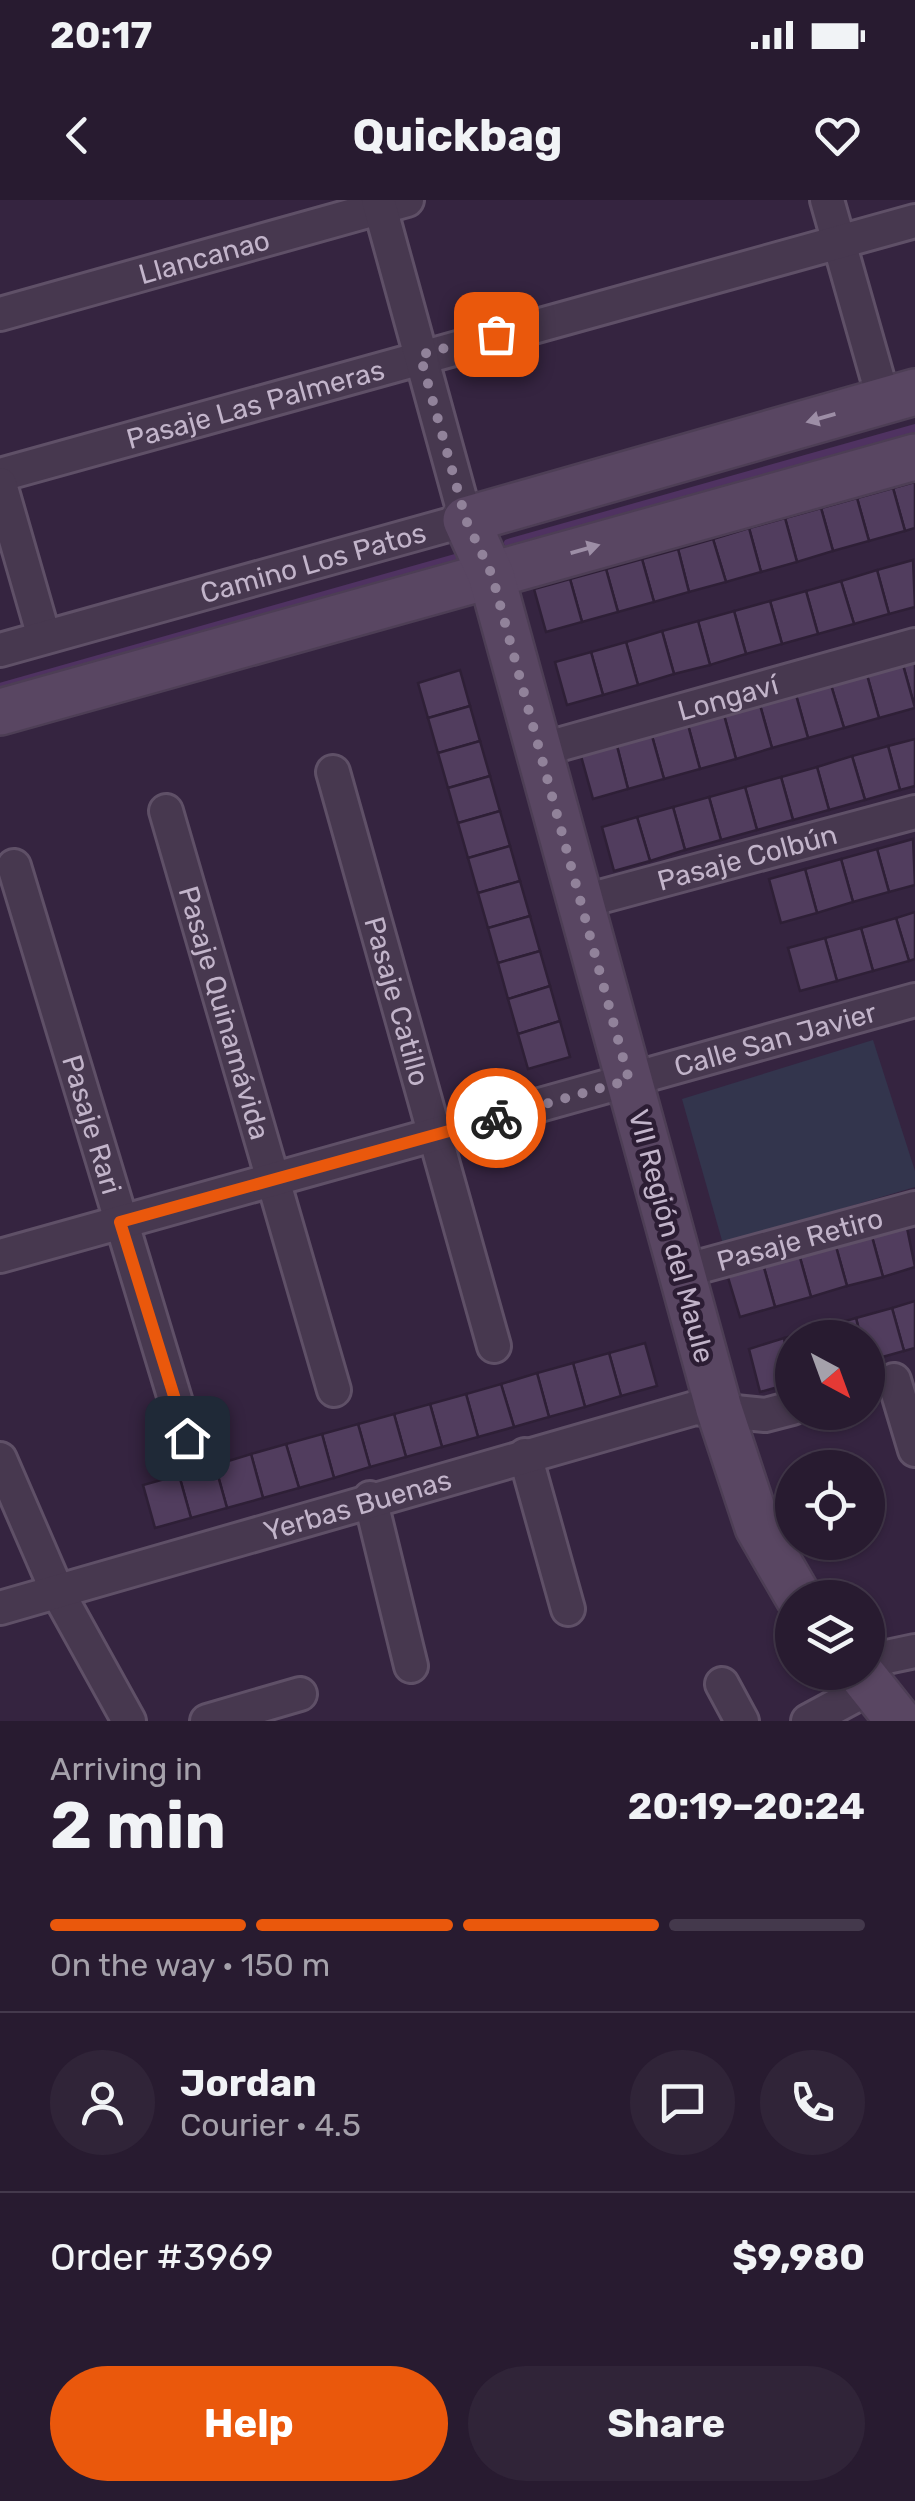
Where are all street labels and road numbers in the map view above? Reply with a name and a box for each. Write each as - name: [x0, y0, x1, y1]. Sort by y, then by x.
- street label: Llancanao: [135, 223, 273, 291]
- street label: Pasaje Las Palmeras: [123, 353, 388, 456]
- street label: Camino Los Patos: [197, 516, 430, 610]
- street label: Longaví: [674, 668, 783, 728]
- street label: Pasaje Colbún: [654, 818, 841, 898]
- street label: Pasaje Quinamávida: [172, 882, 276, 1143]
- street label: Pasaje Catillo: [357, 913, 436, 1090]
- street label: Calle San Javier: [671, 996, 881, 1084]
- street label: Pasaje Rari: [55, 1051, 128, 1198]
- street label: VII Región del Maule: [622, 1106, 721, 1366]
- street label: Pasaje Retiro: [713, 1202, 887, 1278]
- street label: Yerbas Buenas: [260, 1463, 455, 1548]

